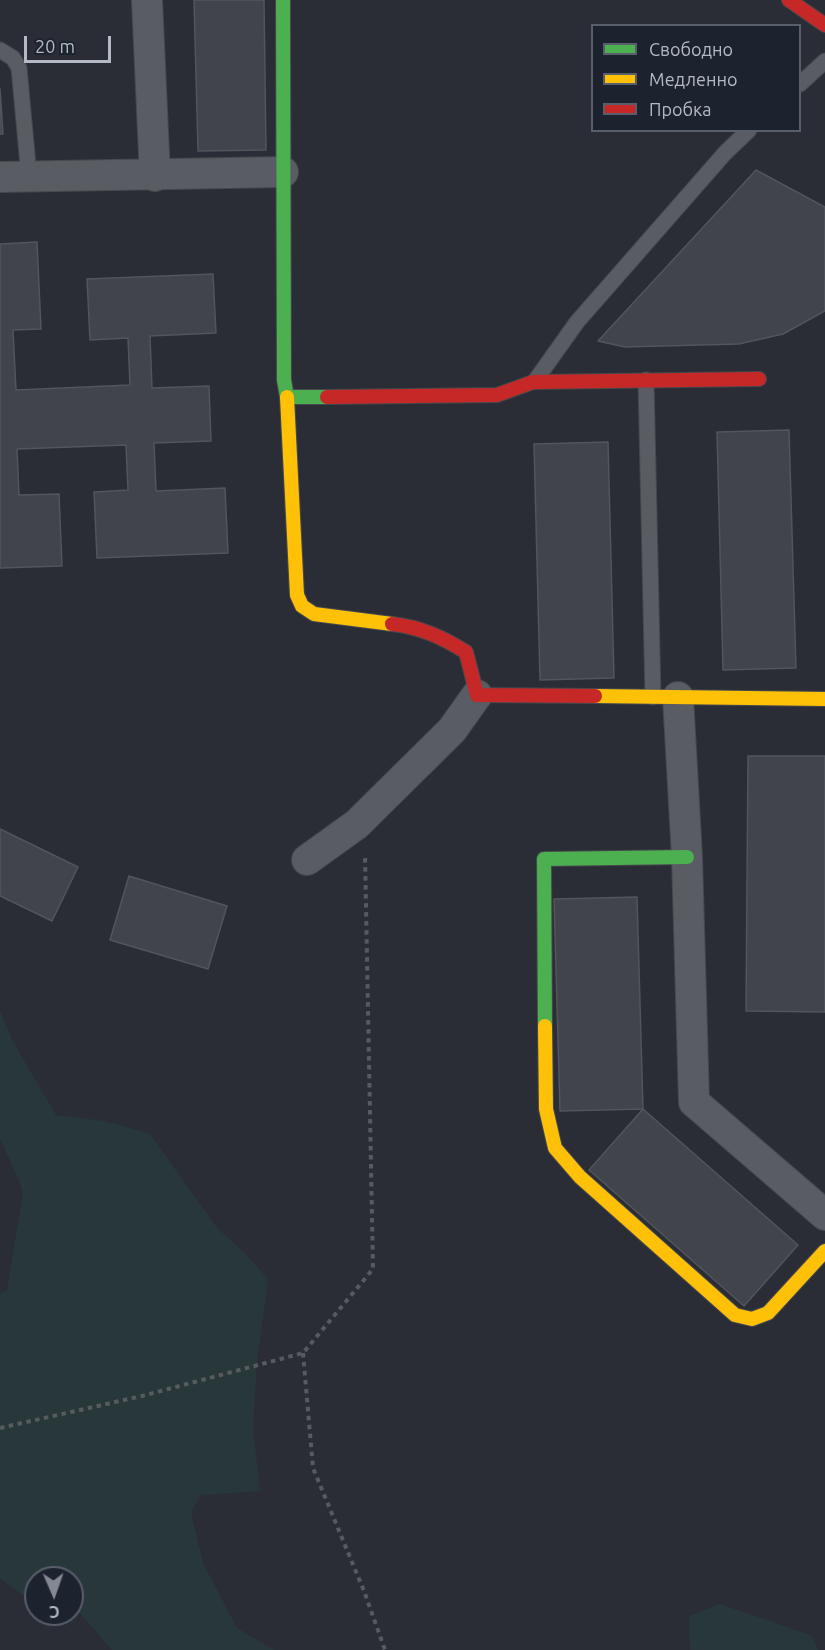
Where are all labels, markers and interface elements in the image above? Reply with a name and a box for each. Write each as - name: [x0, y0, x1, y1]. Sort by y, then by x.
- scale bar: [27, 24, 114, 62]
- legend: [591, 24, 801, 132]
- text: 20 m: [35, 36, 75, 56]
- text: Свободно: [649, 39, 733, 59]
- text: Медленно: [649, 69, 738, 89]
- text: Пробка: [649, 99, 712, 119]
- north arrow: [24, 1566, 84, 1626]
- text: С: [49, 1603, 60, 1621]

